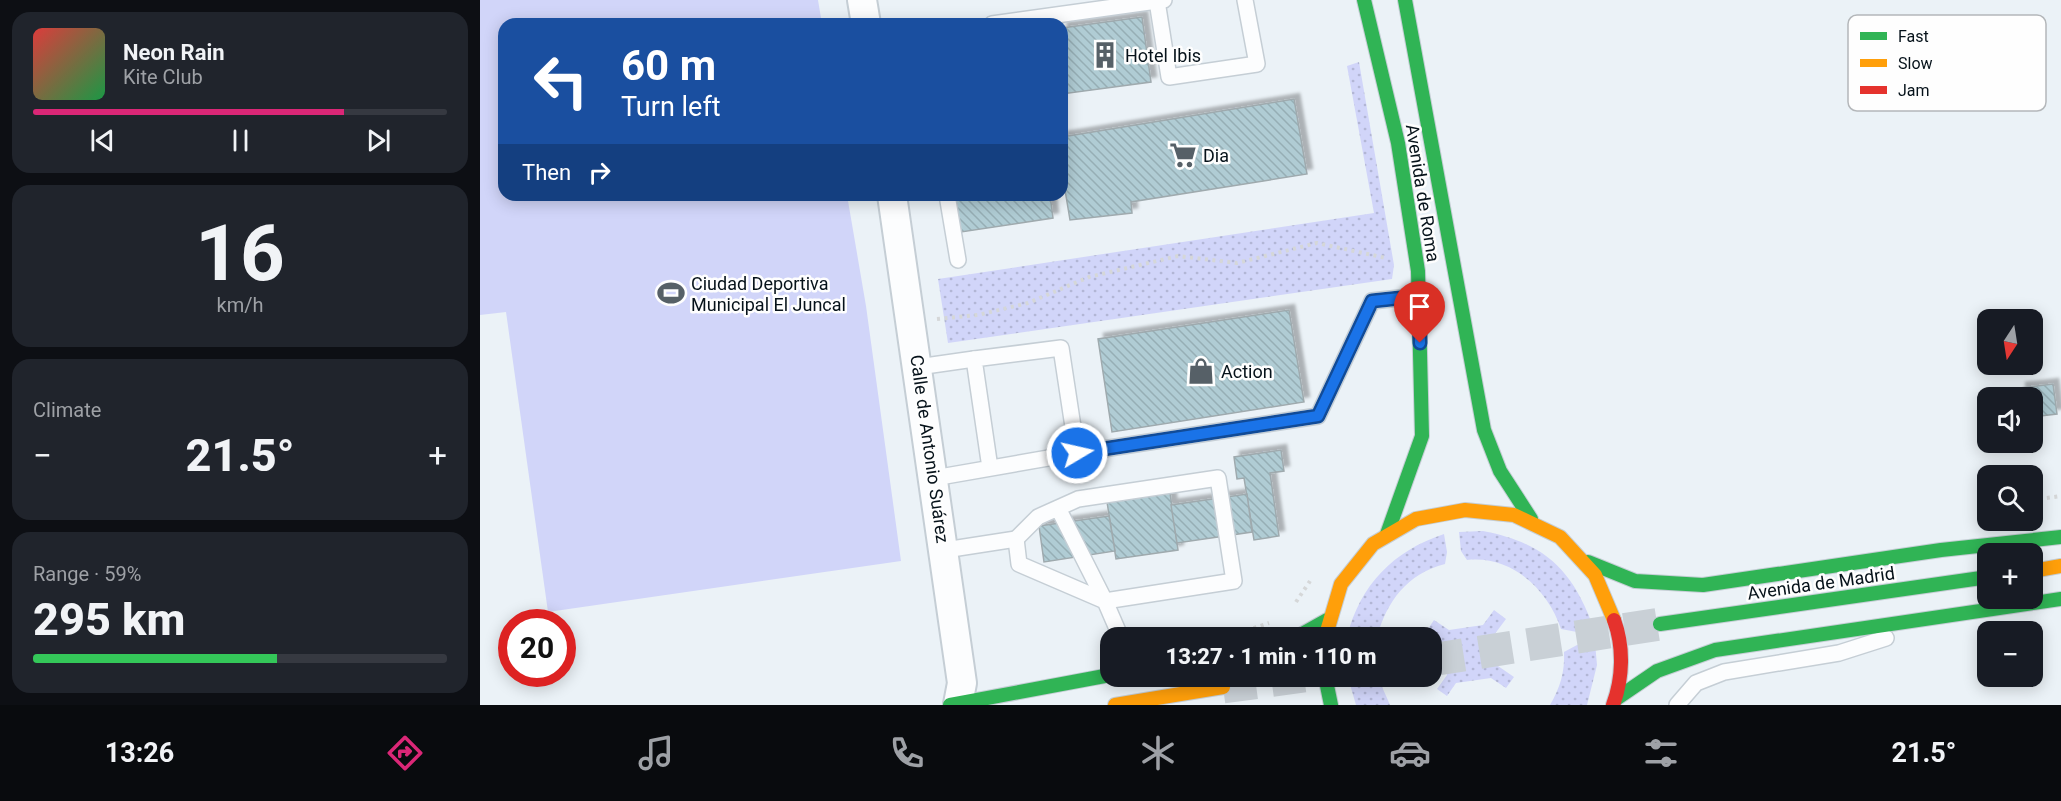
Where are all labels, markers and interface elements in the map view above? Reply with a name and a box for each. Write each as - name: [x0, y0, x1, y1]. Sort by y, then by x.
- legend: [1848, 15, 2046, 111]
- text: Fast: [1898, 27, 1929, 46]
- text: Neon Rain: [123, 40, 225, 65]
- building icon: Hotel Ibis: [1090, 40, 1120, 70]
- text: 60 m: [621, 41, 716, 90]
- icon: left: [522, 42, 600, 120]
- place label: Hotel Ibis: [1125, 45, 1201, 66]
- text: Slow: [1898, 54, 1933, 73]
- text: Kite Club: [123, 65, 203, 89]
- text: Jam: [1898, 81, 1930, 100]
- text: Turn left: [621, 91, 721, 123]
- street label: Avenida de Roma: [1402, 123, 1444, 263]
- icon: previous: [86, 124, 119, 157]
- icon: pause: [224, 124, 257, 157]
- icon: next: [362, 124, 395, 157]
- supermarket icon: Dia: [1168, 140, 1198, 170]
- place label: Dia: [1203, 145, 1229, 166]
- icon: right: [583, 156, 616, 189]
- text: Then: [522, 160, 571, 185]
- text: 16: [195, 208, 285, 299]
- place label: Ciudad Deportiva Municipal El Juncal: [691, 273, 846, 315]
- sports icon: Ciudad Deportiva Municipal El Juncal: [656, 278, 686, 308]
- pin: [1394, 281, 1445, 343]
- icon: arrive: [1403, 290, 1436, 323]
- text: km/h: [217, 293, 263, 317]
- north arrow: [1977, 309, 2043, 375]
- map controls: [1977, 309, 2043, 687]
- street label: Calle de Antonio Suárez: [906, 353, 954, 545]
- shop icon: Action: [1186, 356, 1216, 386]
- place label: Action: [1221, 361, 1273, 382]
- button: sound: [1977, 387, 2043, 453]
- text: Climate: [33, 398, 101, 422]
- position arrow: [1045, 421, 1109, 485]
- text: 21.5°: [186, 429, 295, 482]
- text: −: [33, 436, 52, 475]
- text: +: [428, 436, 447, 475]
- button: search: [1977, 465, 2043, 531]
- button: +: [1977, 543, 2043, 609]
- text: Range · 59%: [33, 562, 141, 586]
- street label: Avenida de Madrid: [1746, 562, 1896, 604]
- text: 295 km: [33, 593, 185, 646]
- speed limit sign: 20: [498, 609, 576, 687]
- button: −: [1977, 621, 2043, 687]
- text: 13:27 · 1 min · 110 m: [1166, 644, 1376, 669]
- icon: directions: [384, 732, 426, 774]
- icon: music: [635, 732, 677, 774]
- icon: phone: [886, 732, 928, 774]
- icon: climate: [1137, 732, 1179, 774]
- icon: car: [1389, 732, 1431, 774]
- icon: filters: [1640, 732, 1682, 774]
- text: 13:26: [105, 737, 174, 769]
- text: 21.5°: [1891, 737, 1956, 769]

